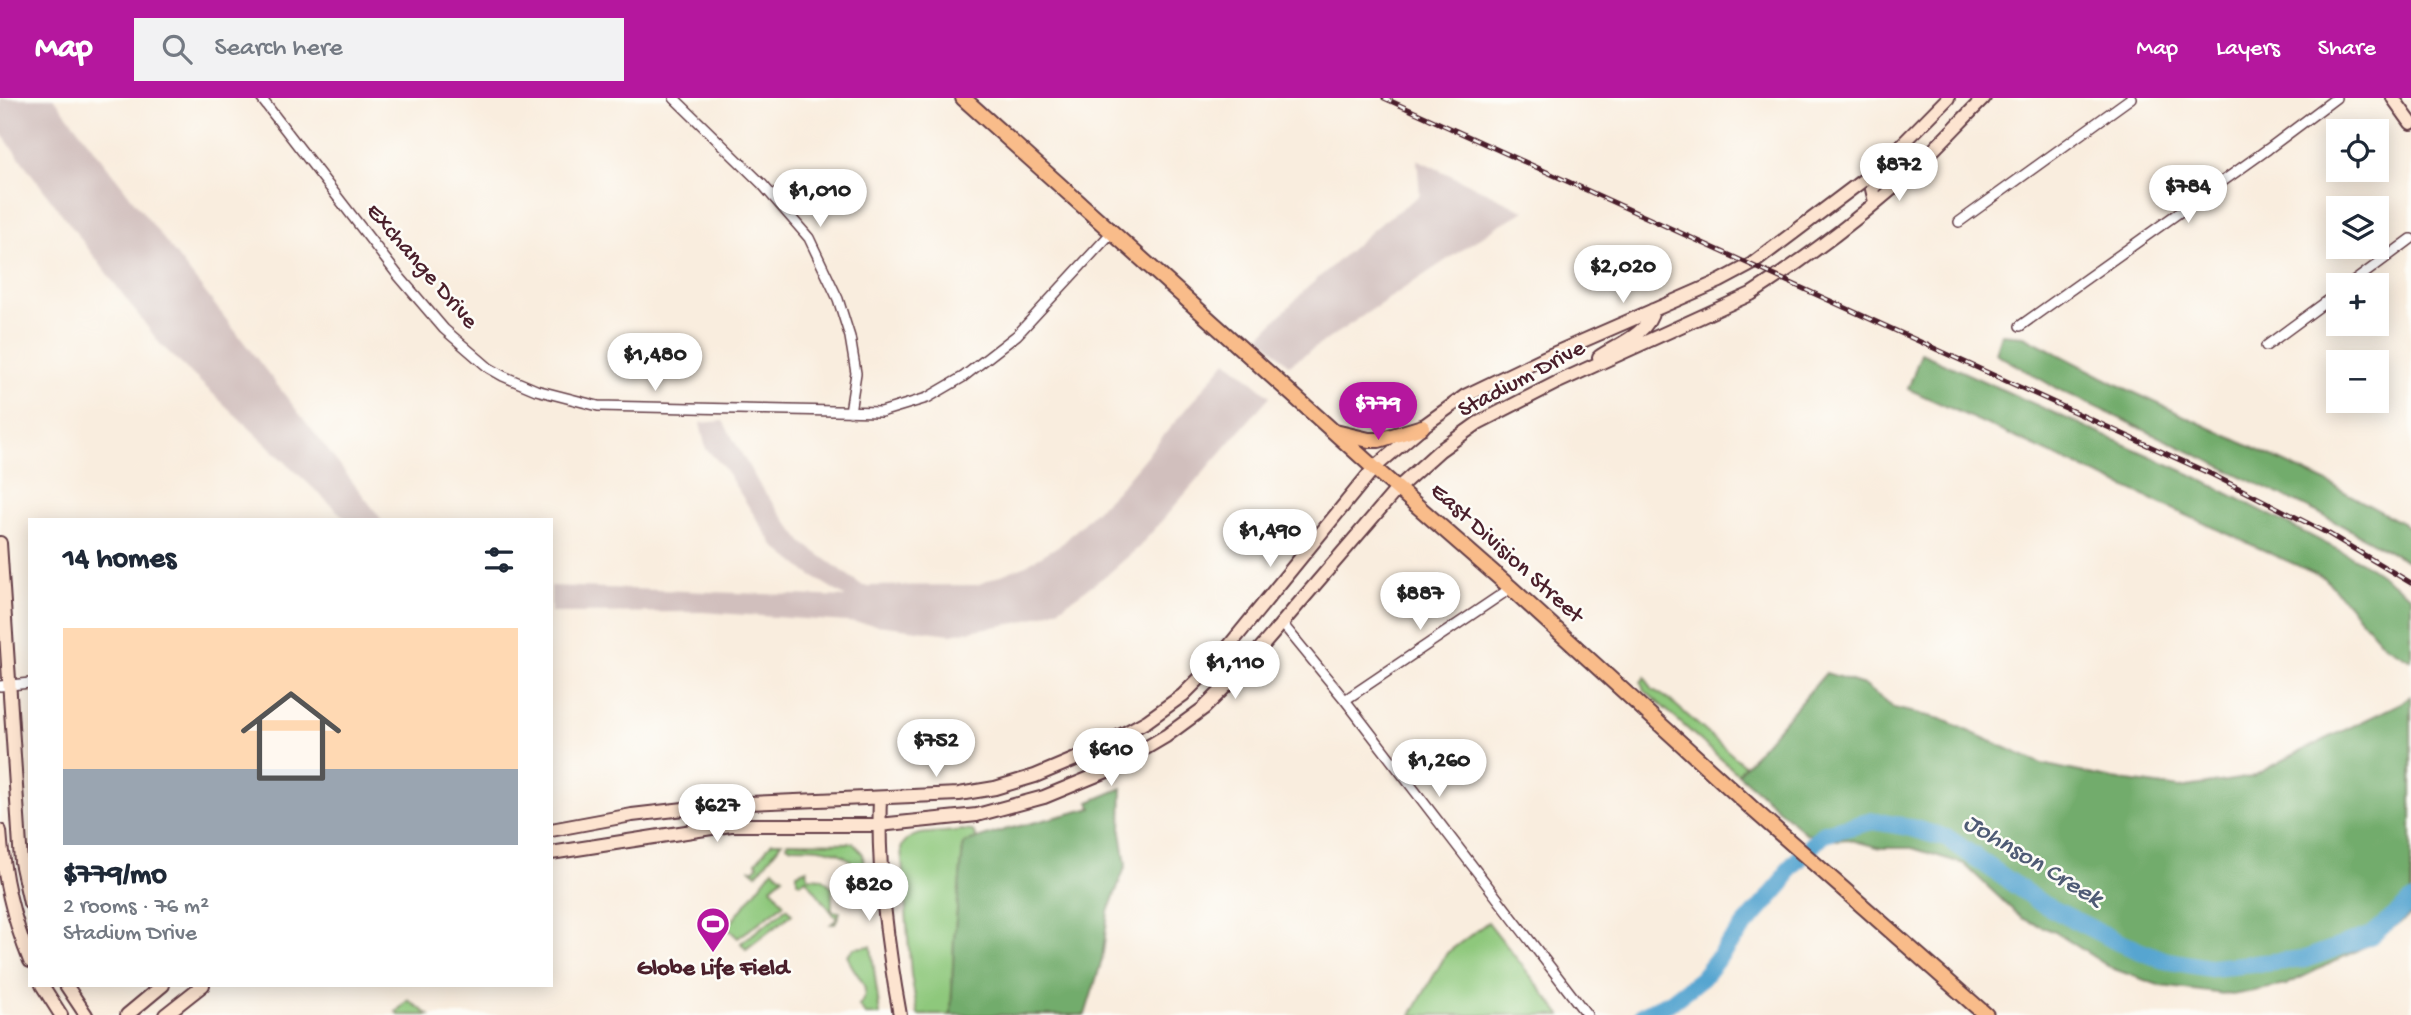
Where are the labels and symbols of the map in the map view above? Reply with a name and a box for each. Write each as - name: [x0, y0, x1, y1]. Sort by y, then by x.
- pin: $872: [1858, 144, 1940, 203]
- pin: $784: [2147, 166, 2229, 225]
- pin: $1,010: [763, 170, 877, 229]
- street label: Exchange Drive: [358, 198, 484, 336]
- pin: $2,020: [1566, 246, 1680, 305]
- pin: $1,480: [598, 334, 712, 393]
- street label: Stadium Drive: [1453, 334, 1591, 426]
- pin: $779: [1337, 382, 1419, 442]
- street label: East Division Street: [1423, 477, 1590, 632]
- pin: $1,490: [1213, 510, 1327, 569]
- pin: $887: [1379, 573, 1461, 632]
- pin: $1,110: [1178, 642, 1292, 701]
- pin: $752: [895, 720, 977, 779]
- pin: $610: [1070, 728, 1152, 788]
- pin: $1,260: [1382, 740, 1496, 799]
- pin: $627: [676, 784, 758, 844]
- water label: Johnson Creek: [1957, 808, 2109, 917]
- pin: $820: [828, 864, 910, 923]
- sports icon: Globe Life Field: [694, 905, 732, 954]
- place label: Globe Life Field: [637, 955, 792, 984]

